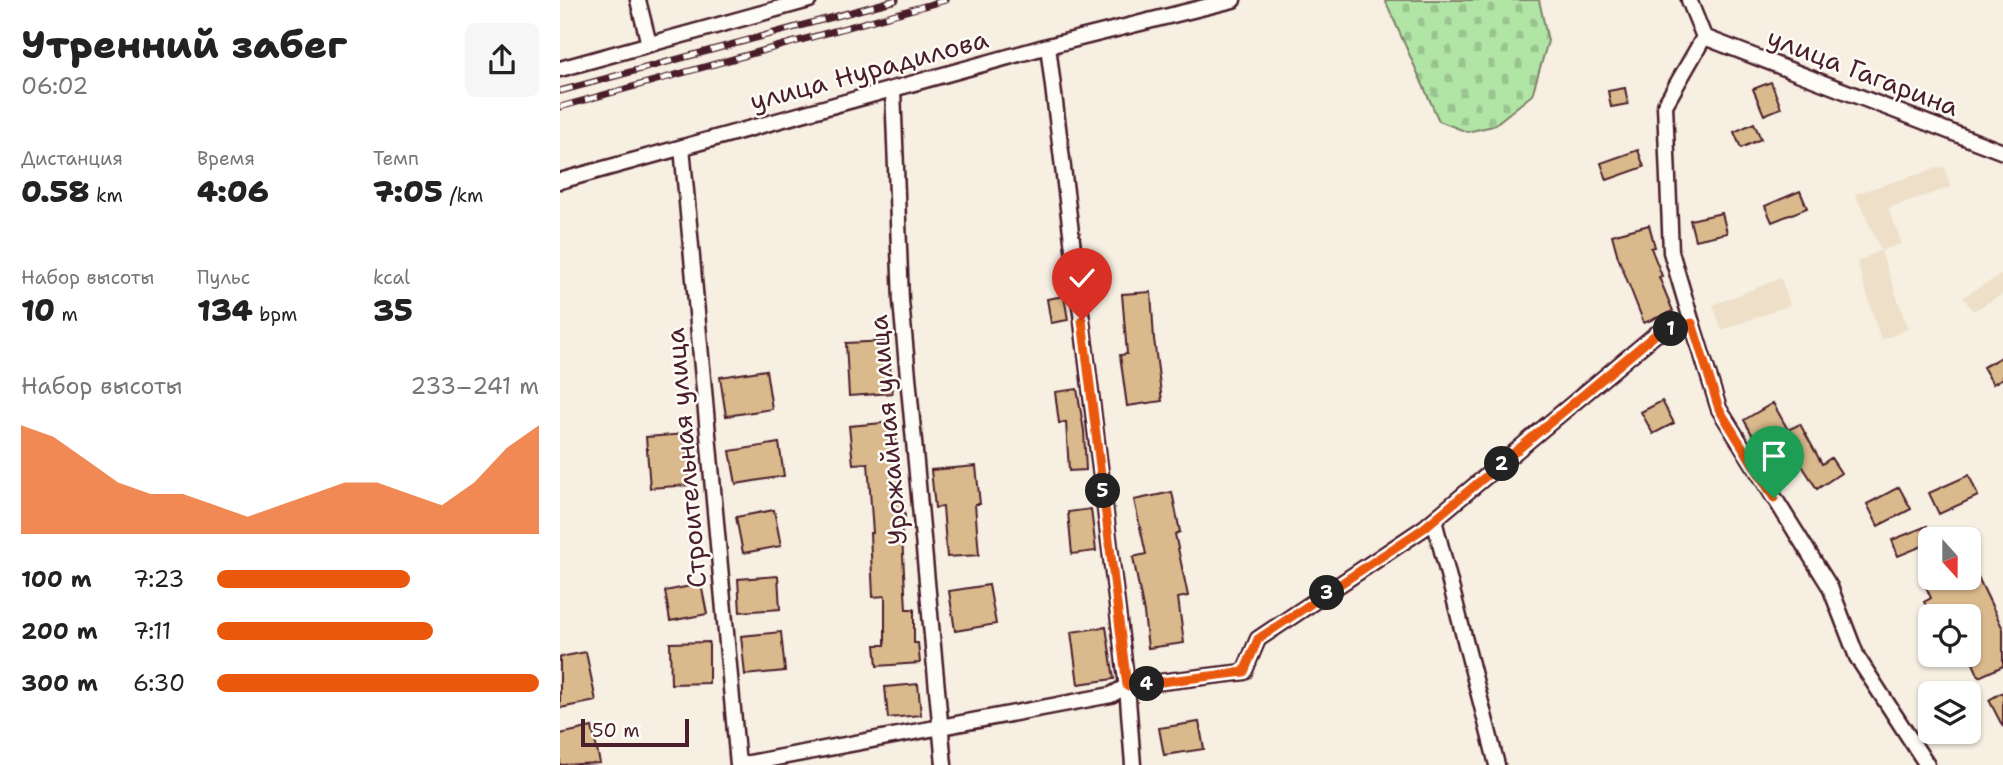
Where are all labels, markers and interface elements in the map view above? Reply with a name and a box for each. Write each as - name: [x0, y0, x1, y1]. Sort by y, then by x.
- text: Утренний забег: [21, 19, 347, 70]
- street label: улица Гагарина: [1762, 19, 1964, 124]
- street label: улица Нурадилова: [746, 21, 992, 118]
- button: share: [465, 23, 539, 97]
- text: 06:02: [21, 71, 88, 101]
- text: Дистанция: [21, 146, 123, 171]
- text: Время: [197, 146, 255, 171]
- text: Темп: [373, 146, 419, 171]
- text: 0.58: [21, 171, 90, 212]
- text: 4:06: [197, 171, 269, 212]
- text: 7:05: [373, 171, 443, 212]
- text: km: [90, 183, 123, 208]
- text: /km: [443, 183, 483, 208]
- pin: [1052, 248, 1112, 320]
- icon: check: [1063, 259, 1101, 297]
- text: Набор высоты: [21, 265, 154, 290]
- text: Пульс: [197, 265, 250, 290]
- text: kcal: [373, 265, 410, 290]
- text: 10: [21, 290, 55, 331]
- text: 134: [197, 290, 253, 331]
- text: 35: [373, 290, 413, 331]
- text: m: [55, 302, 78, 327]
- text: bpm: [253, 302, 297, 327]
- pin: 1: [1654, 312, 1688, 346]
- street label: Урожайная улица: [860, 313, 915, 547]
- text: 1: [1666, 316, 1675, 341]
- street label: Строительная улица: [657, 326, 714, 590]
- text: Набор высоты: [21, 371, 182, 401]
- text: 233–241 m: [410, 371, 539, 401]
- pin: [1744, 426, 1804, 498]
- icon: arrive: [1755, 437, 1793, 475]
- pin: 2: [1485, 447, 1520, 482]
- text: 2: [1495, 451, 1508, 476]
- pin: 5: [1086, 474, 1120, 508]
- text: 5: [1097, 478, 1108, 503]
- north arrow: [1918, 527, 1981, 590]
- map controls: [1918, 527, 1981, 744]
- text: 100 m: [21, 564, 92, 594]
- text: 7:23: [133, 564, 184, 594]
- pin: 3: [1310, 576, 1344, 610]
- text: 3: [1320, 580, 1333, 605]
- button: locate: [1918, 604, 1981, 667]
- text: 200 m: [21, 616, 98, 646]
- text: 7:11: [133, 616, 171, 646]
- pin: 4: [1130, 666, 1164, 702]
- text: 300 m: [21, 668, 98, 698]
- text: 6:30: [133, 668, 185, 698]
- text: 4: [1140, 671, 1153, 696]
- button: layers: [1918, 681, 1981, 744]
- scale bar: [581, 716, 690, 748]
- text: 50 m: [592, 718, 640, 743]

